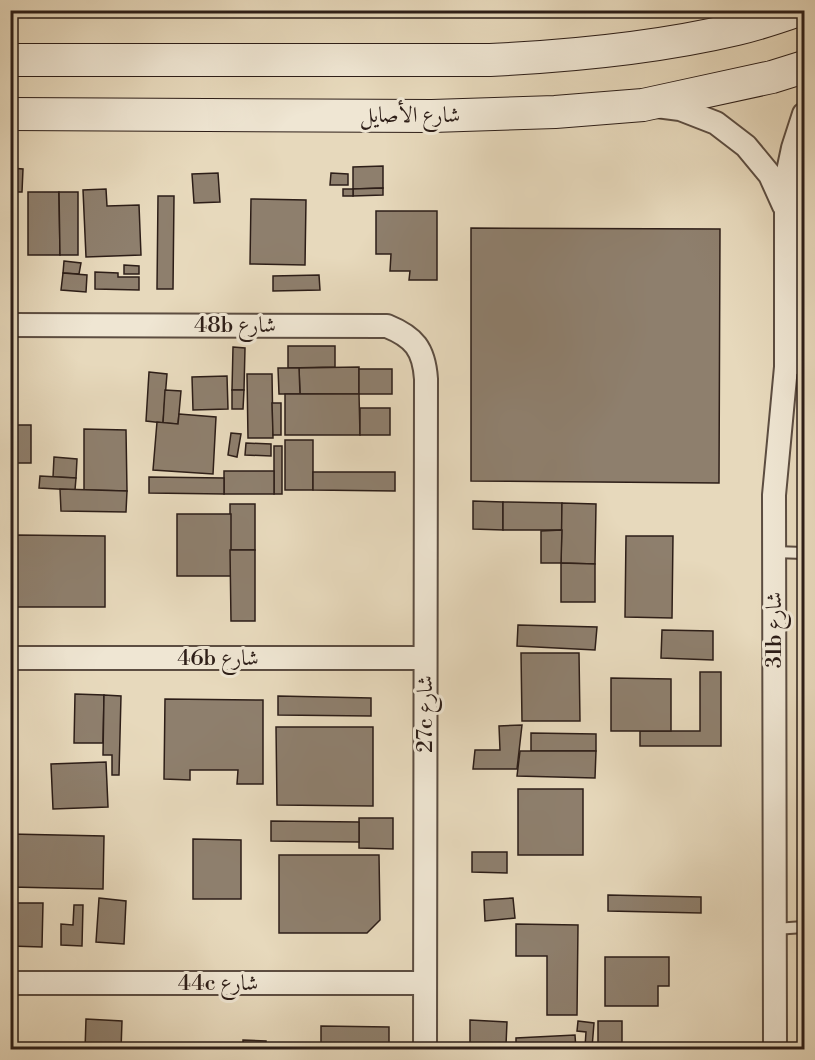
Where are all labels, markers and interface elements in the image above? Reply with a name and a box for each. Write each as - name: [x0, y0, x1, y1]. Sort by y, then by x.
- street label: شارع الأصايل: [360, 99, 460, 133]
- street label: 48b شارع: [194, 312, 276, 343]
- street label: 31b شارع: [761, 592, 792, 668]
- street label: 46b شارع: [177, 645, 259, 676]
- street label: 27c شارع: [412, 675, 443, 753]
- street label: 44c شارع: [178, 970, 258, 1001]

